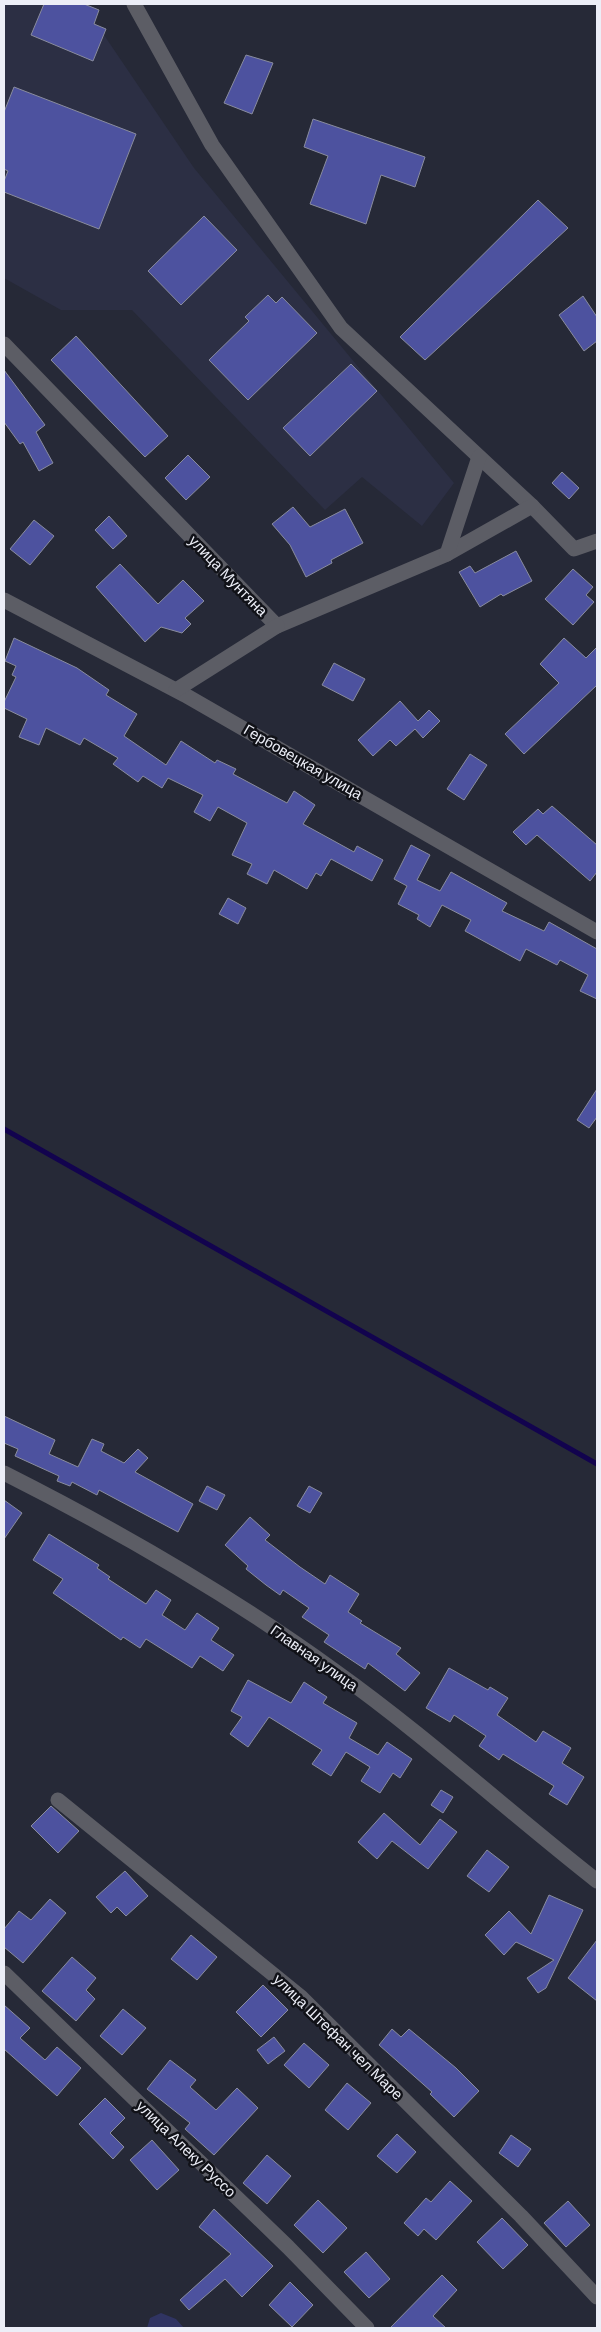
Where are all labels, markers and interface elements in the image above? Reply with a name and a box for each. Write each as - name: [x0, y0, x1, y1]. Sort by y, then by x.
- street label: улица Мунтяна: [184, 531, 272, 621]
- street label: Гербовецкая улица: [240, 720, 367, 805]
- street label: Главная улица: [266, 1620, 362, 1696]
- street label: улица Штефан чел Маре: [269, 1970, 407, 2104]
- street label: улица Алеку Руссо: [132, 2096, 240, 2202]

